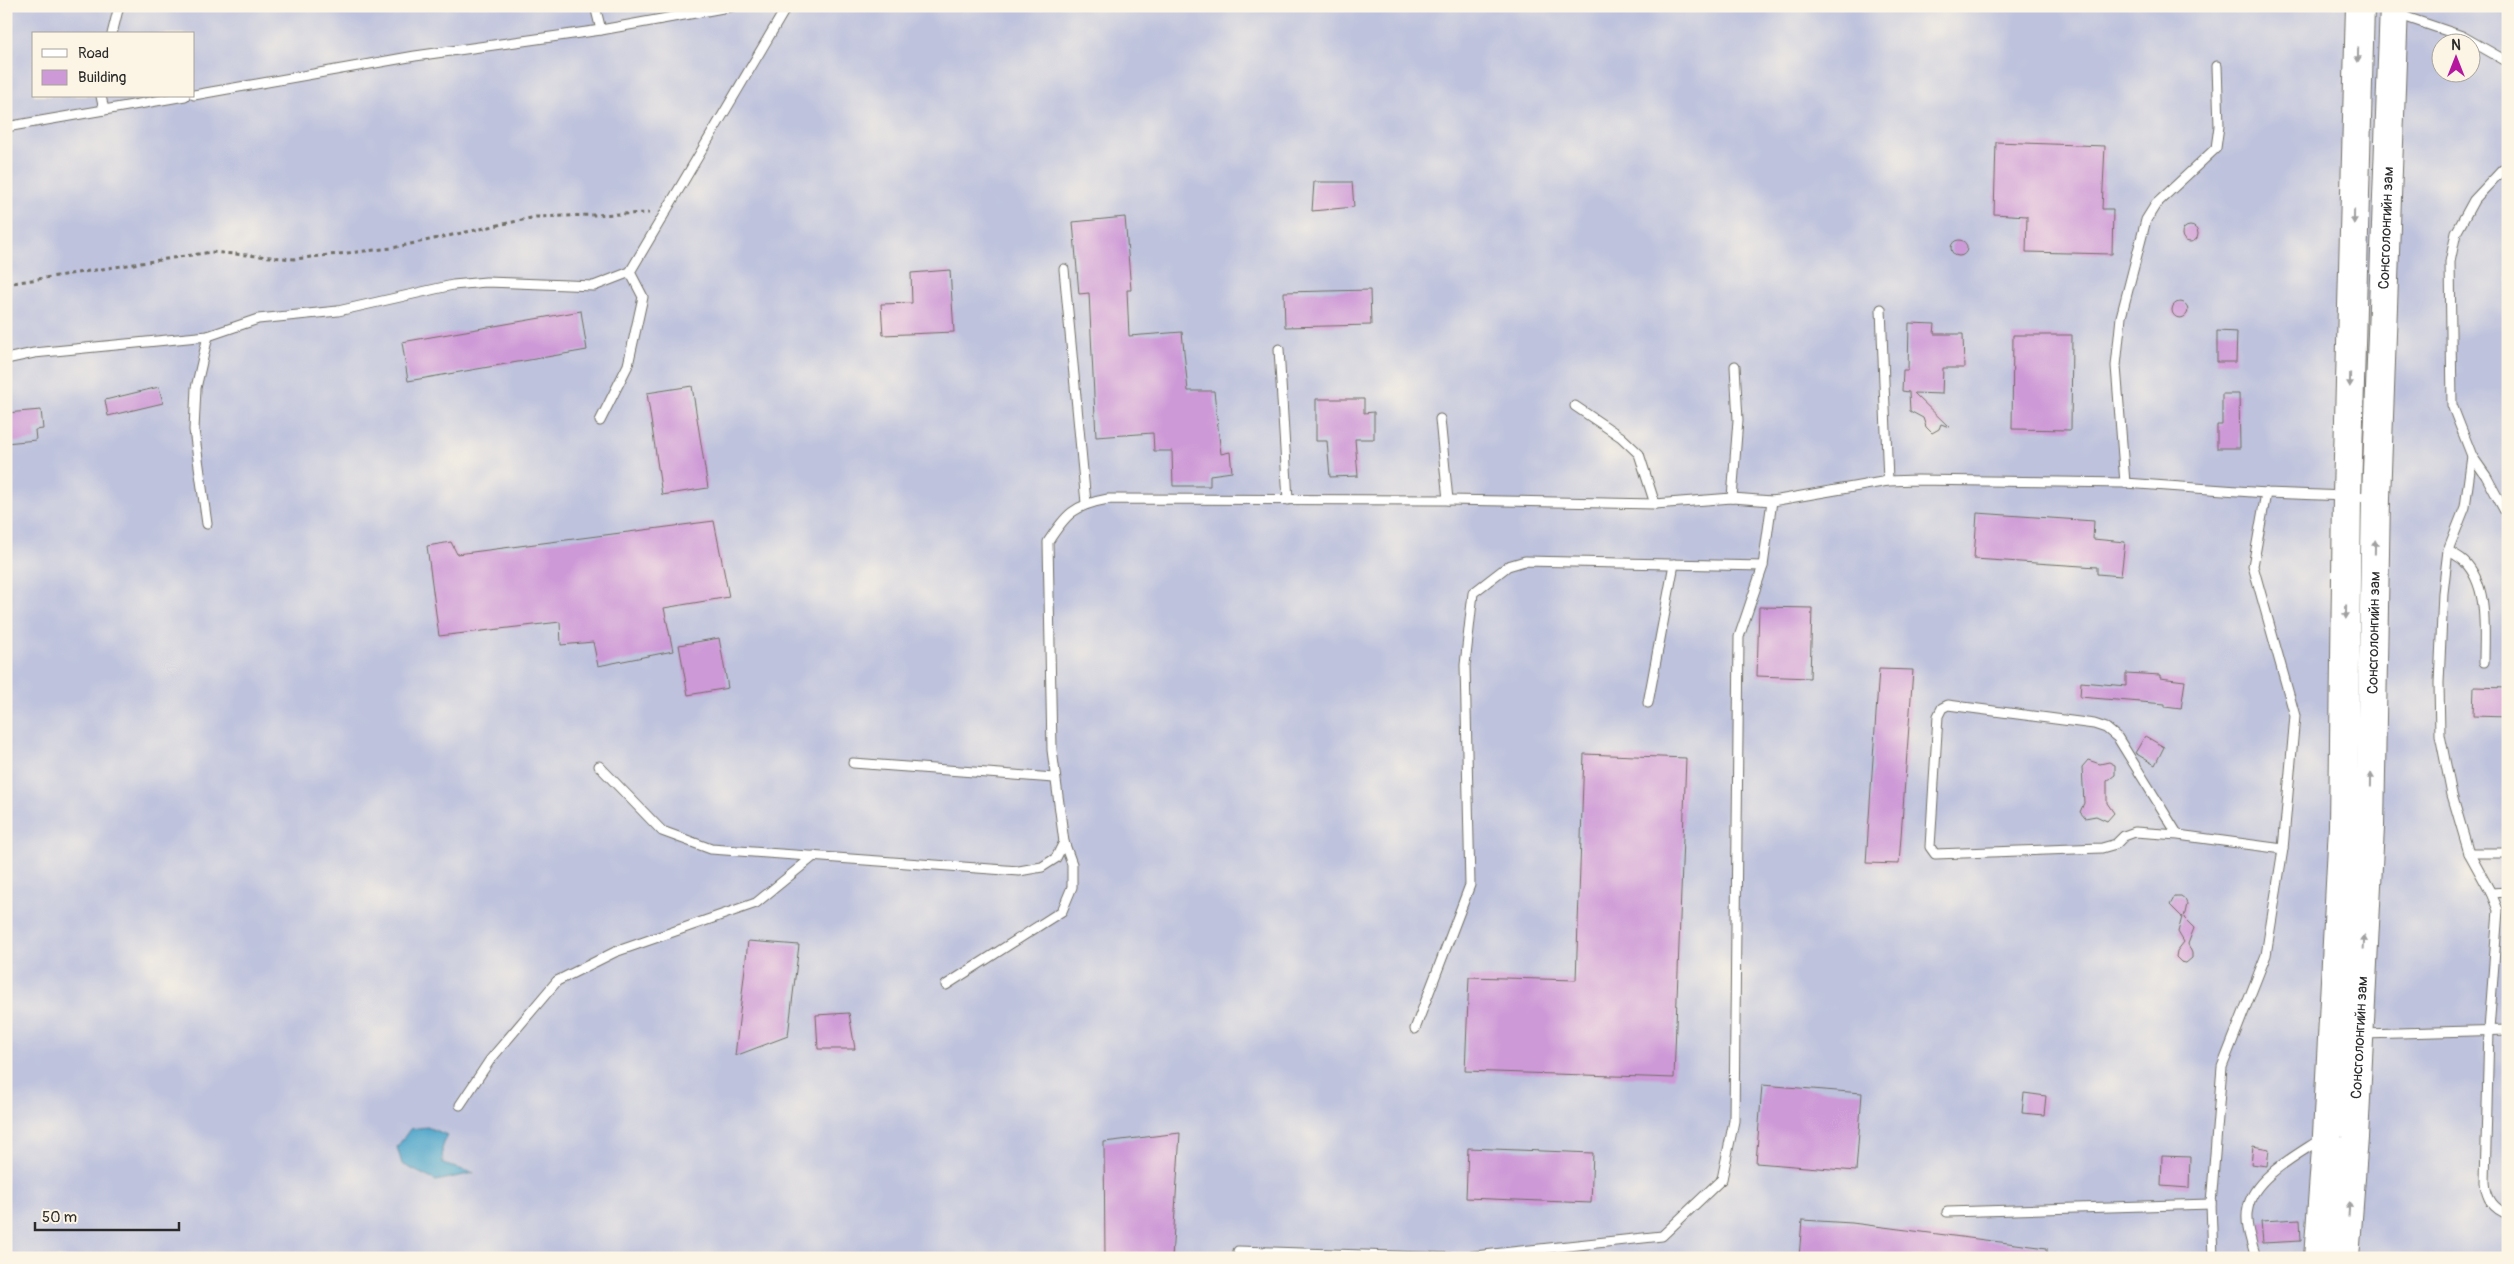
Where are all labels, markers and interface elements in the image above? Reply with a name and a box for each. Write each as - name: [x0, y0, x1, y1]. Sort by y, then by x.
- legend: [32, 32, 195, 98]
- north arrow: [2432, 32, 2482, 82]
- text: N: [2451, 37, 2461, 54]
- text: Road: [78, 44, 109, 63]
- one-way arrow: [2354, 47, 2362, 63]
- text: Building: [78, 68, 126, 87]
- street label: Сонсголонгийн зам: [2374, 166, 2398, 290]
- one-way arrow: [2350, 210, 2358, 226]
- one-way arrow: [2346, 372, 2354, 388]
- one-way arrow: [2371, 539, 2379, 555]
- street label: Сонсголонгийн зам: [2363, 571, 2384, 694]
- one-way arrow: [2341, 605, 2349, 621]
- one-way arrow: [2367, 772, 2375, 788]
- one-way arrow: [2361, 934, 2369, 950]
- street label: Сонсголонгийн зам: [2346, 975, 2372, 1099]
- scale bar: [35, 1199, 179, 1231]
- one-way arrow: [2345, 1201, 2353, 1217]
- text: 50 m: [42, 1208, 77, 1227]

